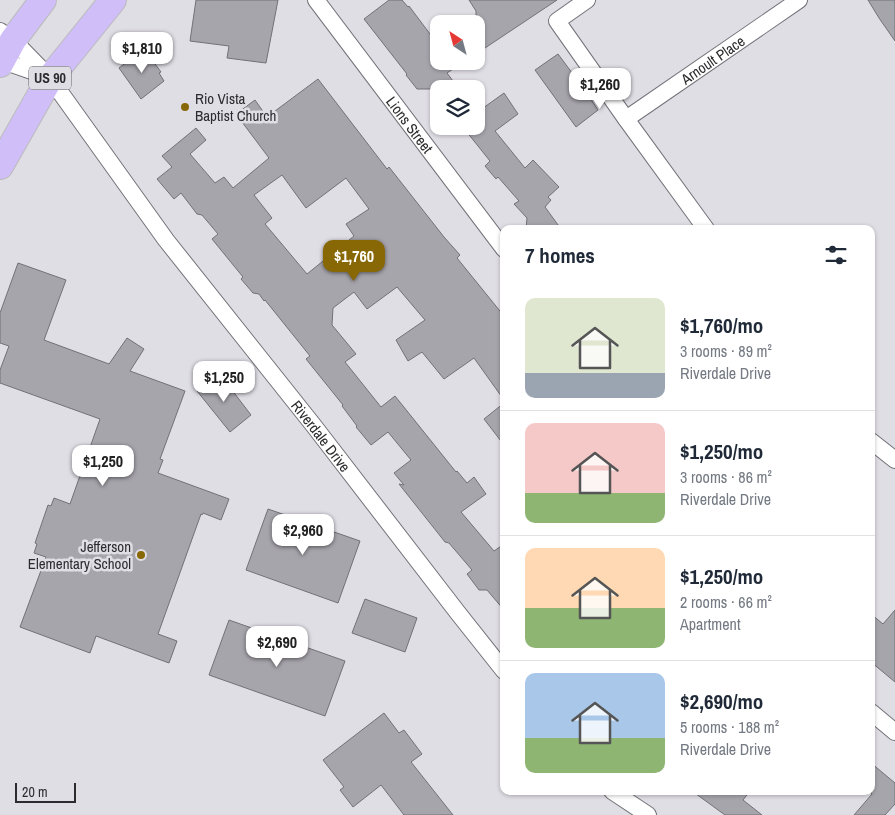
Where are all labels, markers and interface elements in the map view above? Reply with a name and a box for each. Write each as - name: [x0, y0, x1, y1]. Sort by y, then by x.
- north arrow: [430, 15, 485, 70]
- map controls: [430, 15, 485, 135]
- street label: Arnoult Place: [676, 30, 749, 89]
- pin: $1,810: [101, 32, 183, 74]
- text: $1,810: [122, 37, 162, 59]
- road number: US 90: [29, 66, 71, 90]
- pin: $1,260: [559, 68, 641, 110]
- text: $1,260: [580, 73, 620, 95]
- button: layers: [430, 80, 485, 135]
- place label: Rio Vista Baptist Church: [195, 88, 276, 126]
- street label: Lions Street: [382, 92, 439, 158]
- marker: Rio Vista Baptist Church: [179, 101, 191, 113]
- pin: $1,760: [313, 240, 395, 282]
- text: 7 homes: [525, 241, 595, 270]
- icon: filters: [822, 241, 850, 269]
- text: $1,760: [334, 245, 374, 267]
- text: $1,760/mo: [680, 311, 763, 340]
- icon: home: [565, 318, 625, 378]
- text: 3 rooms · 89 m²: [680, 340, 772, 362]
- pin: $1,250: [183, 360, 265, 403]
- text: Riverdale Drive: [680, 362, 771, 384]
- text: $1,250: [204, 366, 244, 388]
- street label: Riverdale Drive: [287, 396, 356, 476]
- text: $1,250/mo: [680, 437, 763, 466]
- icon: home: [565, 443, 625, 503]
- pin: $1,250: [62, 444, 144, 487]
- text: $1,250: [83, 450, 123, 472]
- text: 3 rooms · 86 m²: [680, 466, 772, 488]
- text: Riverdale Drive: [680, 488, 771, 510]
- pin: $2,960: [262, 514, 344, 556]
- text: $2,960: [283, 519, 323, 541]
- place label: Jefferson Elementary School: [28, 536, 131, 574]
- marker: Jefferson Elementary School: [135, 549, 147, 561]
- text: $1,250/mo: [680, 562, 763, 591]
- icon: home: [565, 568, 625, 628]
- text: 2 rooms · 66 m²: [680, 591, 772, 613]
- text: Apartment: [680, 613, 741, 635]
- pin: $2,690: [236, 626, 318, 668]
- text: $2,690: [257, 631, 297, 653]
- text: $2,690/mo: [680, 687, 763, 716]
- icon: home: [565, 693, 625, 753]
- text: 5 rooms · 188 m²: [680, 716, 779, 738]
- text: Riverdale Drive: [680, 738, 771, 760]
- scale bar: [15, 780, 76, 803]
- text: 20 m: [22, 783, 48, 801]

